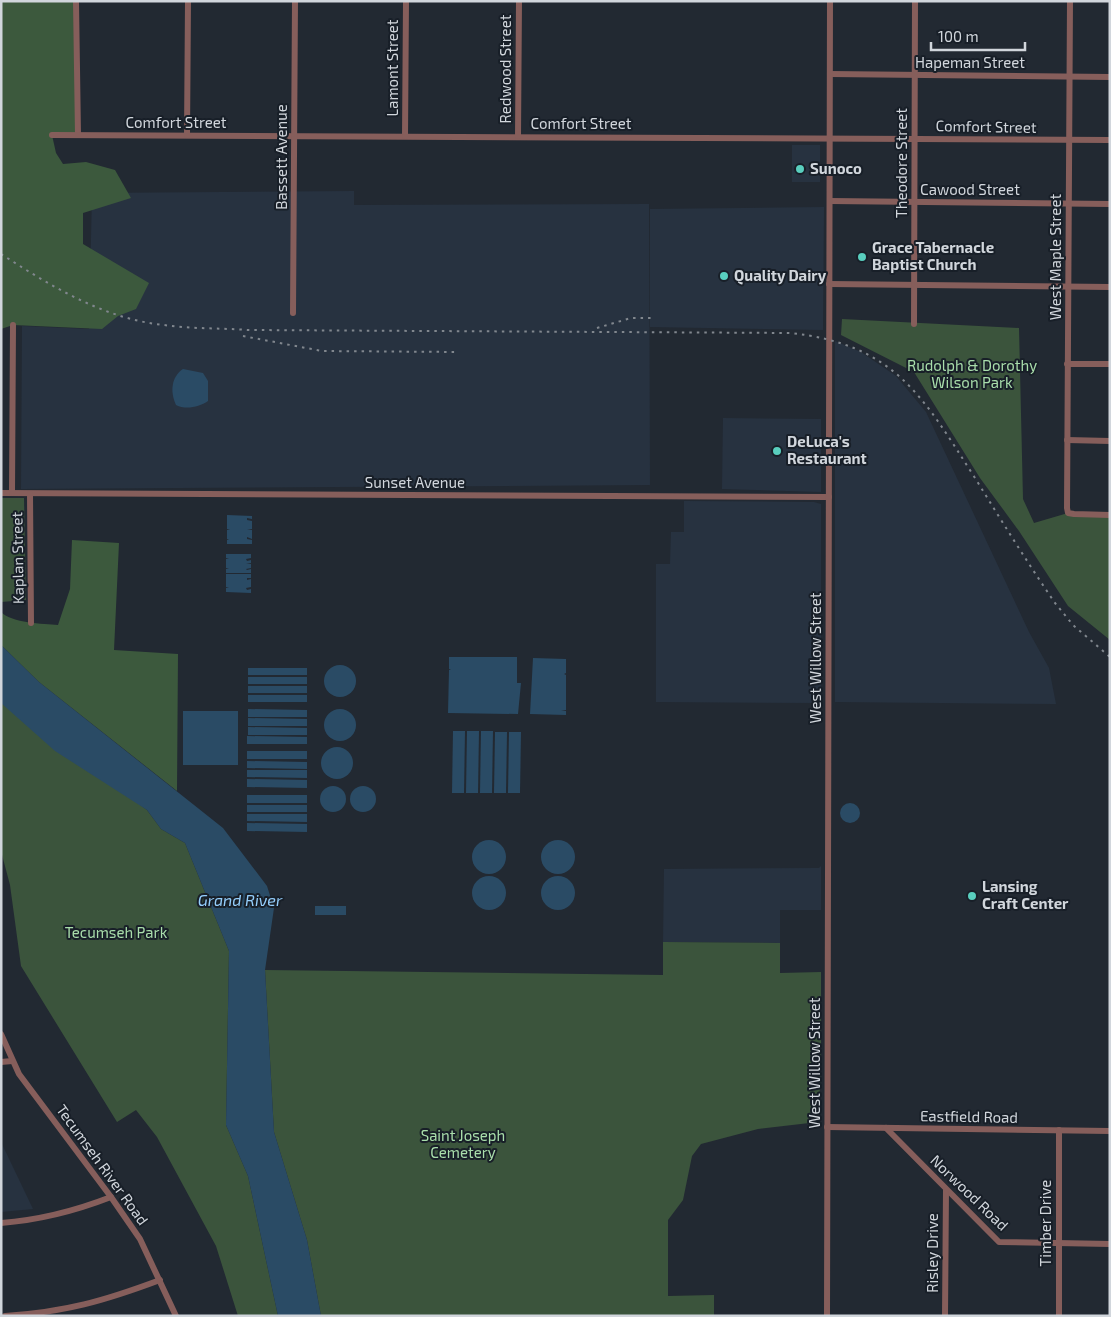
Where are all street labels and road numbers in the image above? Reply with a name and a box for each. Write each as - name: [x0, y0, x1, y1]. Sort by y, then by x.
- street label: Redwood Street: [496, 14, 514, 123]
- street label: Lamont Street: [383, 19, 401, 117]
- street label: Hapeman Street: [915, 53, 1025, 71]
- street label: Bassett Avenue: [272, 104, 290, 210]
- street label: Theodore Street: [892, 108, 910, 218]
- street label: Comfort Street: [125, 113, 227, 131]
- street label: Comfort Street: [530, 114, 632, 132]
- street label: Comfort Street: [935, 116, 1037, 136]
- street label: Cawood Street: [920, 180, 1020, 198]
- street label: West Maple Street: [1046, 194, 1064, 320]
- street label: Sunset Avenue: [365, 473, 465, 491]
- street label: Kaplan Street: [7, 511, 27, 604]
- street label: West Willow Street: [806, 592, 824, 723]
- street label: West Willow Street: [805, 997, 823, 1128]
- street label: Tecumseh River Road: [53, 1101, 153, 1228]
- street label: Eastfield Road: [920, 1106, 1018, 1126]
- street label: Norwood Road: [927, 1151, 1012, 1234]
- street label: Timber Drive: [1036, 1180, 1054, 1266]
- street label: Risley Drive: [923, 1213, 941, 1293]

